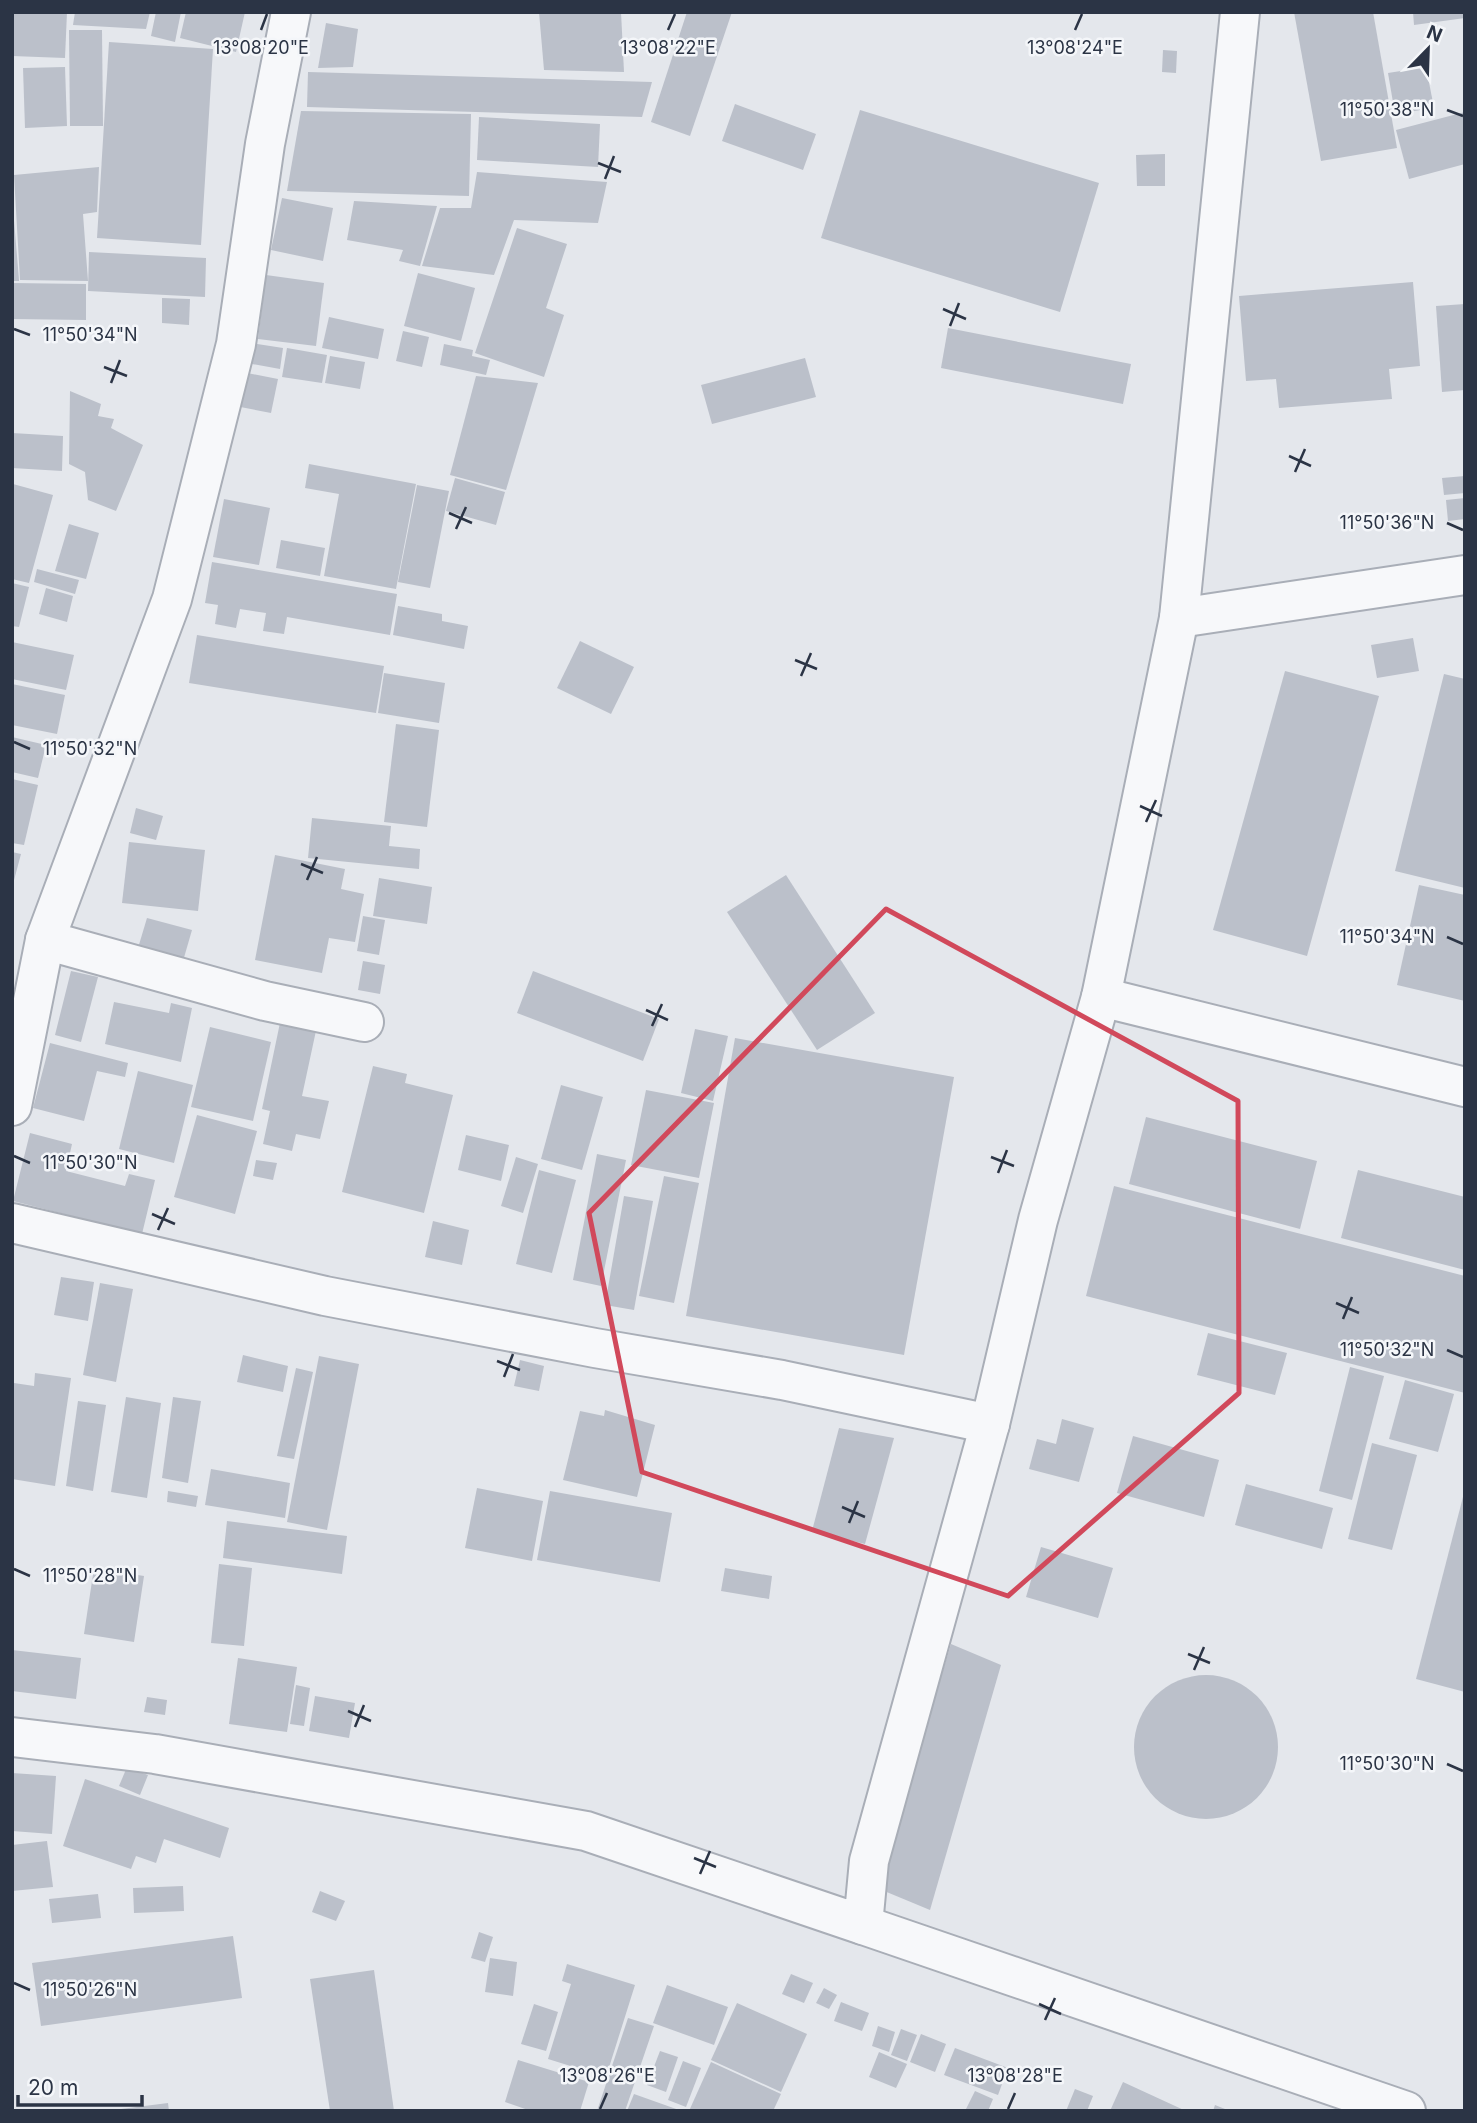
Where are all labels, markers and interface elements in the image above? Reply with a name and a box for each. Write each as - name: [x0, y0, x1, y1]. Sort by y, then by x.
- north arrow: [1393, 14, 1463, 84]
- text: N: [1423, 20, 1446, 47]
- text: 13°08'20"E: [213, 37, 309, 58]
- text: 13°08'22"E: [620, 37, 716, 58]
- text: 13°08'24"E: [1027, 37, 1123, 58]
- text: 11°50'38"N: [1340, 99, 1434, 120]
- text: 11°50'34"N: [42, 324, 138, 345]
- text: 11°50'36"N: [1340, 512, 1434, 533]
- text: 11°50'32"N: [43, 738, 137, 759]
- text: 11°50'34"N: [1339, 926, 1435, 947]
- text: 11°50'30"N: [43, 1152, 137, 1173]
- text: 11°50'32"N: [1340, 1339, 1434, 1360]
- text: 11°50'28"N: [43, 1565, 137, 1586]
- text: 11°50'30"N: [1340, 1753, 1434, 1774]
- text: 11°50'26"N: [43, 1979, 137, 2000]
- scale bar: [18, 2064, 142, 2108]
- text: 13°08'26"E: [559, 2065, 655, 2086]
- text: 13°08'28"E: [967, 2065, 1063, 2086]
- text: 20 m: [28, 2075, 78, 2100]

